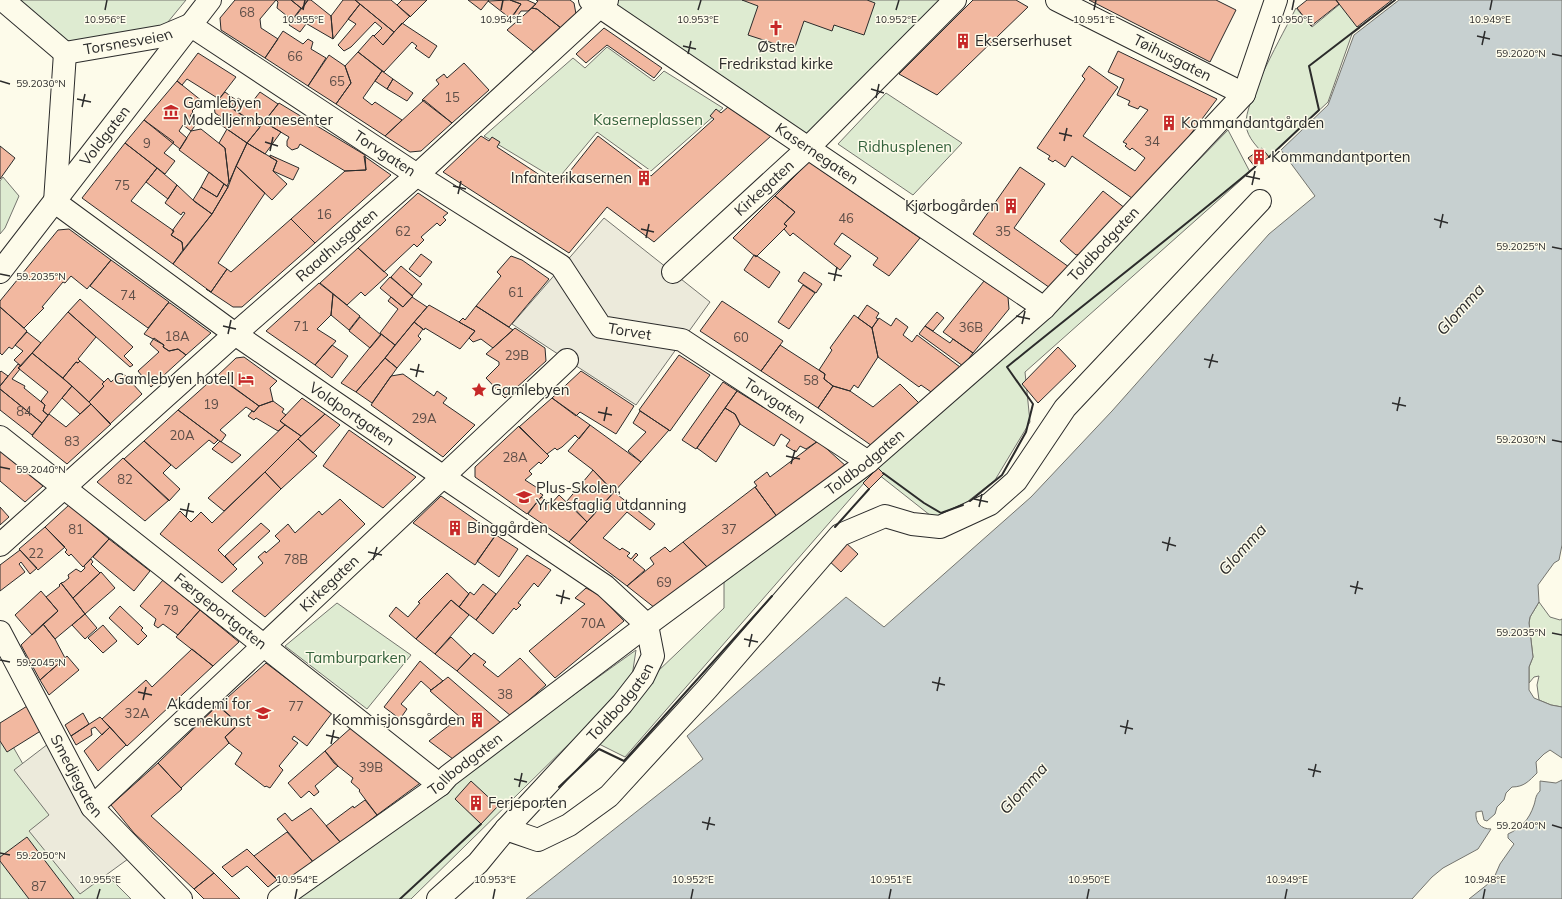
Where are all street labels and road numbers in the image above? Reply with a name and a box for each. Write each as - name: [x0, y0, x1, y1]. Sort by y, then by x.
- street label: Torsnesveien: [82, 23, 175, 59]
- street label: Tøihusgaten: [1130, 30, 1215, 85]
- street label: Voldgaten: [76, 102, 134, 169]
- street label: Kasernegaten: [772, 118, 862, 188]
- street label: Torvgaten: [350, 126, 420, 181]
- street label: Kirkegaten: [730, 156, 798, 220]
- street label: Toldbodgaten: [1064, 202, 1143, 285]
- street label: Raadhusgaten: [292, 204, 381, 286]
- street label: Torvet: [607, 318, 653, 344]
- street label: Torvgaten: [740, 373, 810, 428]
- street label: Voldportgaten: [305, 378, 398, 450]
- street label: Toldbodgaten: [821, 425, 908, 499]
- street label: Kirkegaten: [295, 551, 363, 616]
- street label: Færgeportgaten: [171, 568, 271, 653]
- street label: Toldbodgaten: [582, 660, 657, 745]
- street label: Tollbodgaten: [424, 728, 506, 800]
- street label: Smedjegaten: [47, 731, 107, 821]

